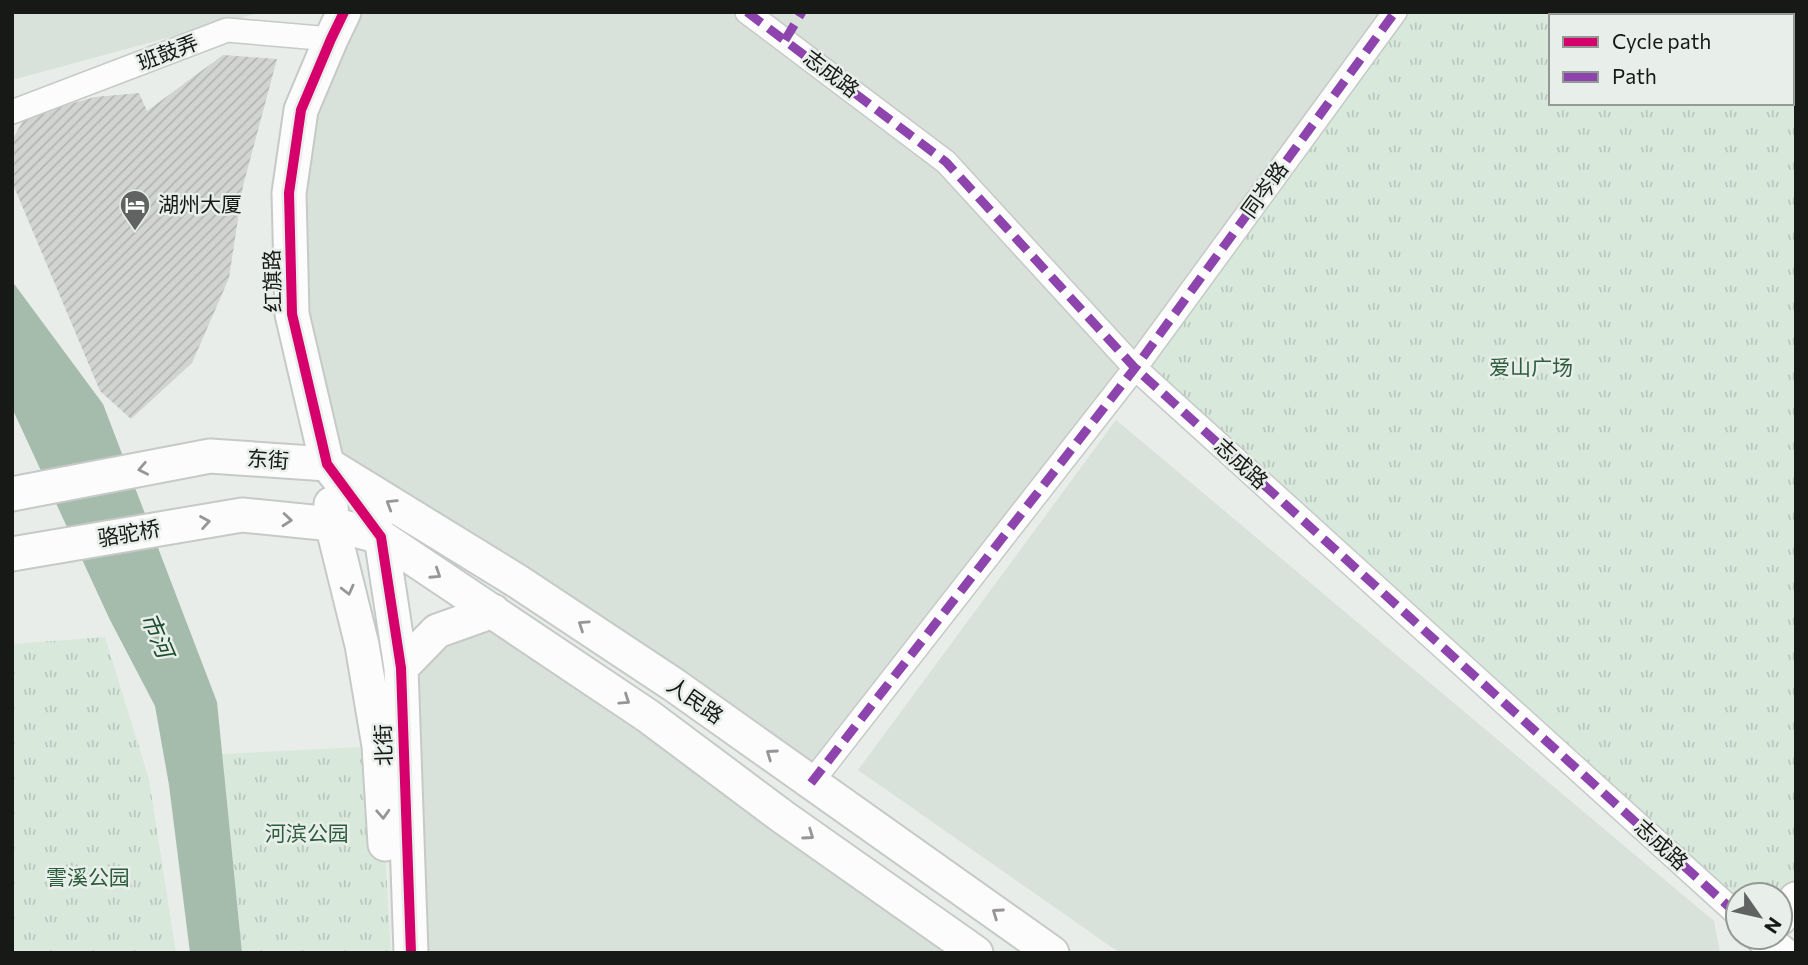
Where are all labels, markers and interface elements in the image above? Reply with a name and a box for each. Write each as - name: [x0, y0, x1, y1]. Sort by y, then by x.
- legend: [1549, 14, 1794, 105]
- text: Cycle path: [1612, 28, 1711, 53]
- street label: 班鼓弄: [134, 29, 201, 75]
- street label: 志成路: [799, 44, 865, 102]
- text: Path: [1612, 63, 1657, 88]
- street label: 同岑路: [1235, 156, 1292, 222]
- hotel icon: 湖州大厦: [118, 188, 152, 232]
- place label: 湖州大厦: [158, 191, 242, 216]
- street label: 红旗路: [258, 249, 285, 313]
- park label: 爱山广场: [1489, 354, 1573, 379]
- street label: 志成路: [1210, 433, 1274, 493]
- street label: 东街: [246, 445, 290, 472]
- one-way arrow: [137, 460, 149, 475]
- one-way arrow: [386, 499, 399, 512]
- one-way arrow: [281, 512, 293, 527]
- street label: 骆驼桥: [96, 515, 162, 550]
- one-way arrow: [199, 515, 210, 530]
- one-way arrow: [429, 566, 442, 579]
- one-way arrow: [340, 584, 354, 596]
- water label: 市河: [136, 608, 181, 665]
- one-way arrow: [578, 620, 591, 633]
- street label: 人民路: [663, 671, 729, 728]
- one-way arrow: [618, 692, 631, 705]
- street label: 北街: [369, 724, 396, 766]
- one-way arrow: [766, 750, 779, 762]
- one-way arrow: [376, 809, 391, 820]
- street label: 志成路: [1630, 814, 1694, 874]
- park label: 河滨公园: [265, 820, 349, 845]
- one-way arrow: [801, 827, 814, 839]
- park label: 霅溪公园: [46, 864, 130, 889]
- north arrow: [1724, 881, 1794, 951]
- one-way arrow: [992, 909, 1005, 922]
- text: N: [1760, 913, 1787, 938]

